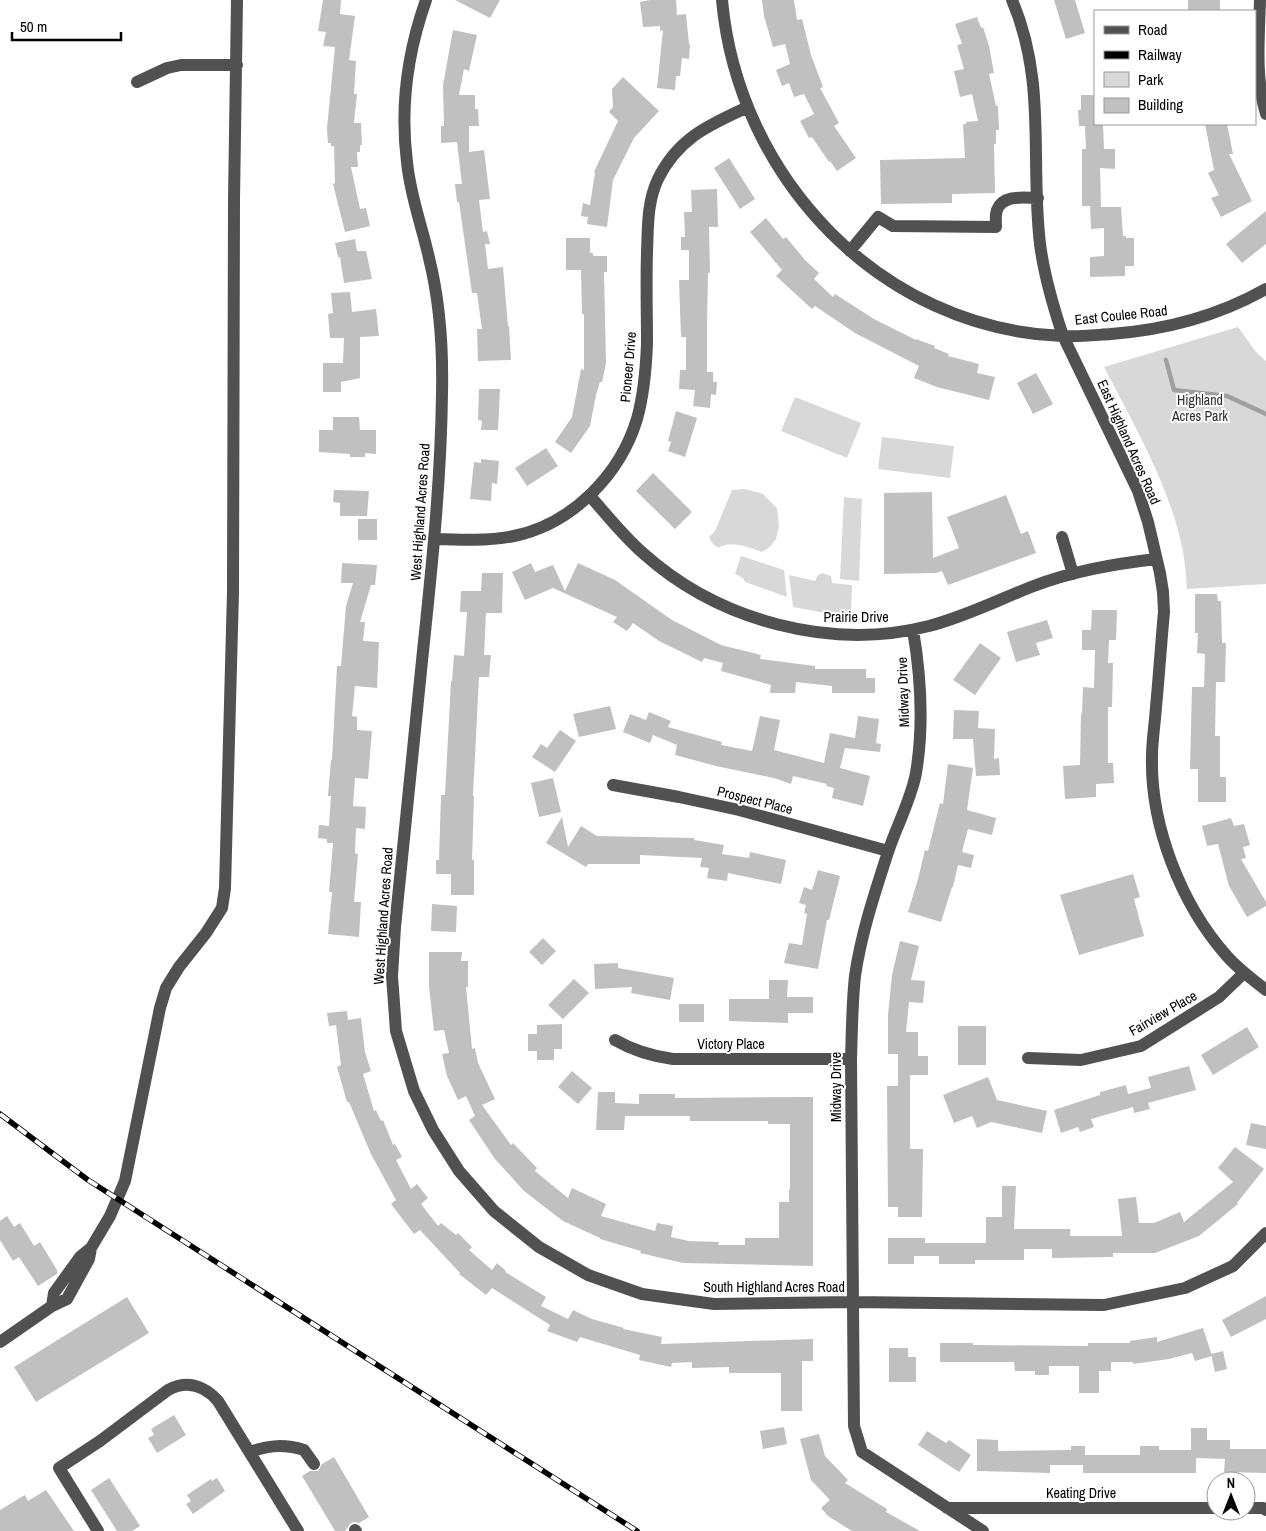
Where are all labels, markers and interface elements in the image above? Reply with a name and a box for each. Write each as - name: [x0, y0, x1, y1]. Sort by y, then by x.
- scale bar: [12, 10, 121, 42]
- legend: [1094, 10, 1256, 125]
- text: 50 m: [20, 16, 47, 37]
- text: Road: [1138, 19, 1167, 40]
- text: Railway: [1138, 44, 1183, 65]
- text: Park: [1138, 69, 1164, 90]
- text: Building: [1138, 94, 1183, 115]
- street label: East Coulee Road: [1074, 301, 1168, 329]
- street label: Pioneer Drive: [616, 331, 640, 403]
- street label: East Highland Acres Road: [1093, 377, 1165, 507]
- park label: Highland Acres Park: [1171, 391, 1228, 425]
- street label: West Highland Acres Road: [406, 443, 434, 581]
- street label: Prairie Drive: [823, 608, 889, 626]
- street label: Midway Drive: [893, 657, 913, 727]
- street label: Prospect Place: [715, 782, 795, 818]
- street label: West Highland Acres Road: [369, 847, 397, 985]
- street label: Fairview Place: [1126, 986, 1200, 1040]
- street label: Victory Place: [697, 1035, 765, 1053]
- street label: Midway Drive: [827, 1052, 845, 1122]
- street label: South Highland Acres Road: [703, 1278, 845, 1296]
- north arrow: [1206, 1471, 1256, 1521]
- text: N: [1227, 1474, 1235, 1492]
- street label: Keating Drive: [1046, 1484, 1116, 1502]

